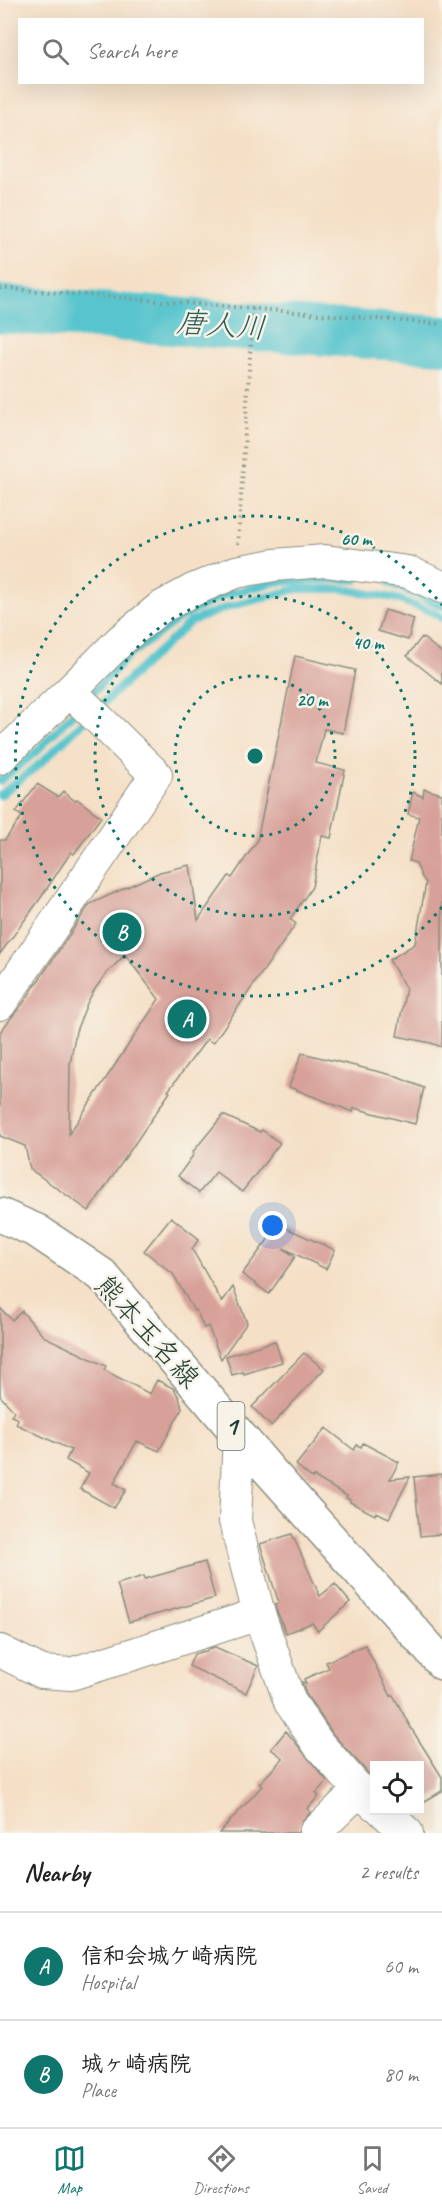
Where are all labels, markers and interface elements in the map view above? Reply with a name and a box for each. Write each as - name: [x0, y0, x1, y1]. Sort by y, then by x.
- search box: [18, 18, 424, 84]
- icon: search: [39, 35, 72, 68]
- text: Search here: [87, 37, 177, 65]
- water label: 唐人川: [175, 303, 267, 347]
- text: 60 m: [340, 528, 373, 550]
- text: 40 m: [353, 632, 385, 654]
- text: 20 m: [297, 689, 329, 711]
- centre of rings: [245, 746, 265, 766]
- pin: B: [102, 910, 142, 954]
- pin: A: [168, 996, 207, 1042]
- your location: [258, 1211, 287, 1240]
- street label: 熊本玉名線: [88, 1268, 207, 1395]
- road number: 1: [218, 1402, 244, 1450]
- map controls: [370, 1761, 424, 1815]
- button: locate: [370, 1761, 424, 1815]
- text: Nearby: [24, 1856, 89, 1889]
- text: 2 results: [359, 1860, 418, 1885]
- text: 信和会城ケ崎病院: [81, 1942, 257, 1970]
- text: A: [38, 1954, 49, 1979]
- text: 60 m: [384, 1954, 418, 1979]
- text: Hospital: [81, 1970, 136, 1995]
- text: 城ヶ崎病院: [81, 2050, 191, 2078]
- text: B: [38, 2062, 49, 2087]
- text: 80 m: [384, 2062, 418, 2087]
- text: Place: [81, 2078, 116, 2103]
- tab: Map: [53, 2142, 86, 2198]
- tab: Directions: [193, 2142, 249, 2198]
- tab: Saved: [356, 2142, 389, 2198]

